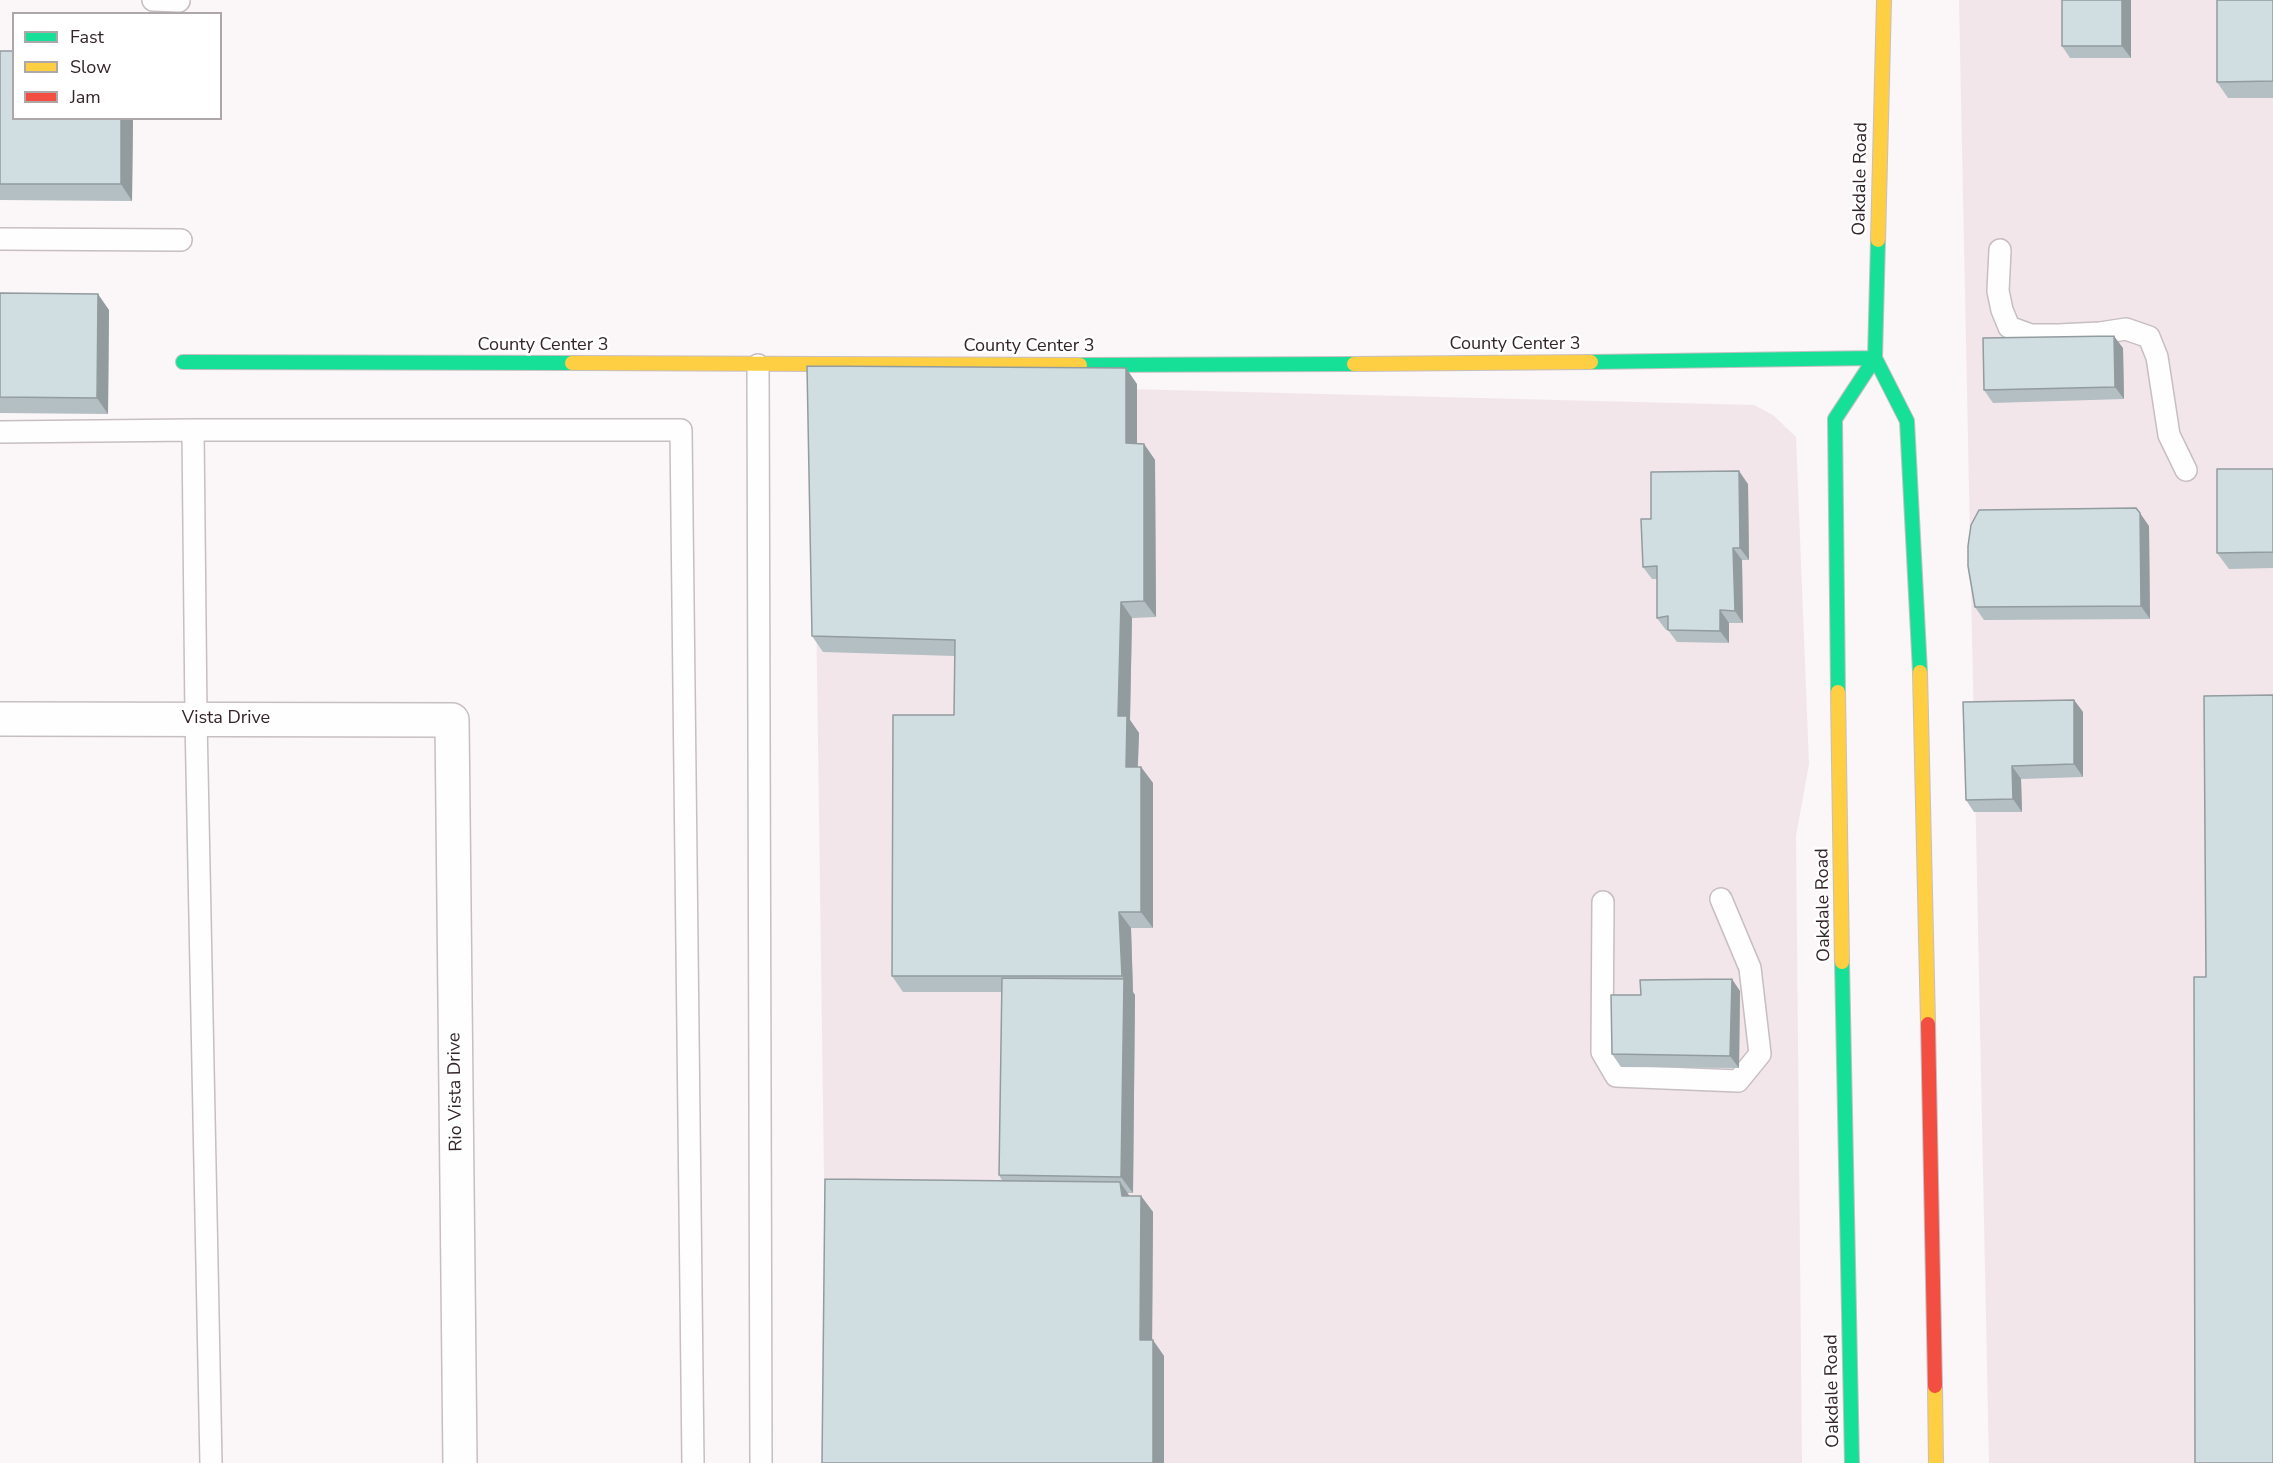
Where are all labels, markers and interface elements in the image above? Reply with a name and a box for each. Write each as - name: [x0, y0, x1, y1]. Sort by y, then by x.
- legend: [12, 12, 222, 120]
- text: Fast: [70, 25, 104, 49]
- text: Slow: [70, 55, 111, 79]
- text: Jam: [70, 85, 101, 109]
- street label: Oakdale Road: [1849, 122, 1873, 236]
- street label: County Center 3: [1449, 334, 1581, 356]
- street label: County Center 3: [477, 335, 609, 357]
- street label: County Center 3: [963, 336, 1095, 358]
- street label: Vista Drive: [182, 708, 270, 730]
- street label: Oakdale Road: [1812, 848, 1836, 962]
- street label: Rio Vista Drive: [444, 1032, 468, 1152]
- street label: Oakdale Road: [1821, 1334, 1845, 1448]

